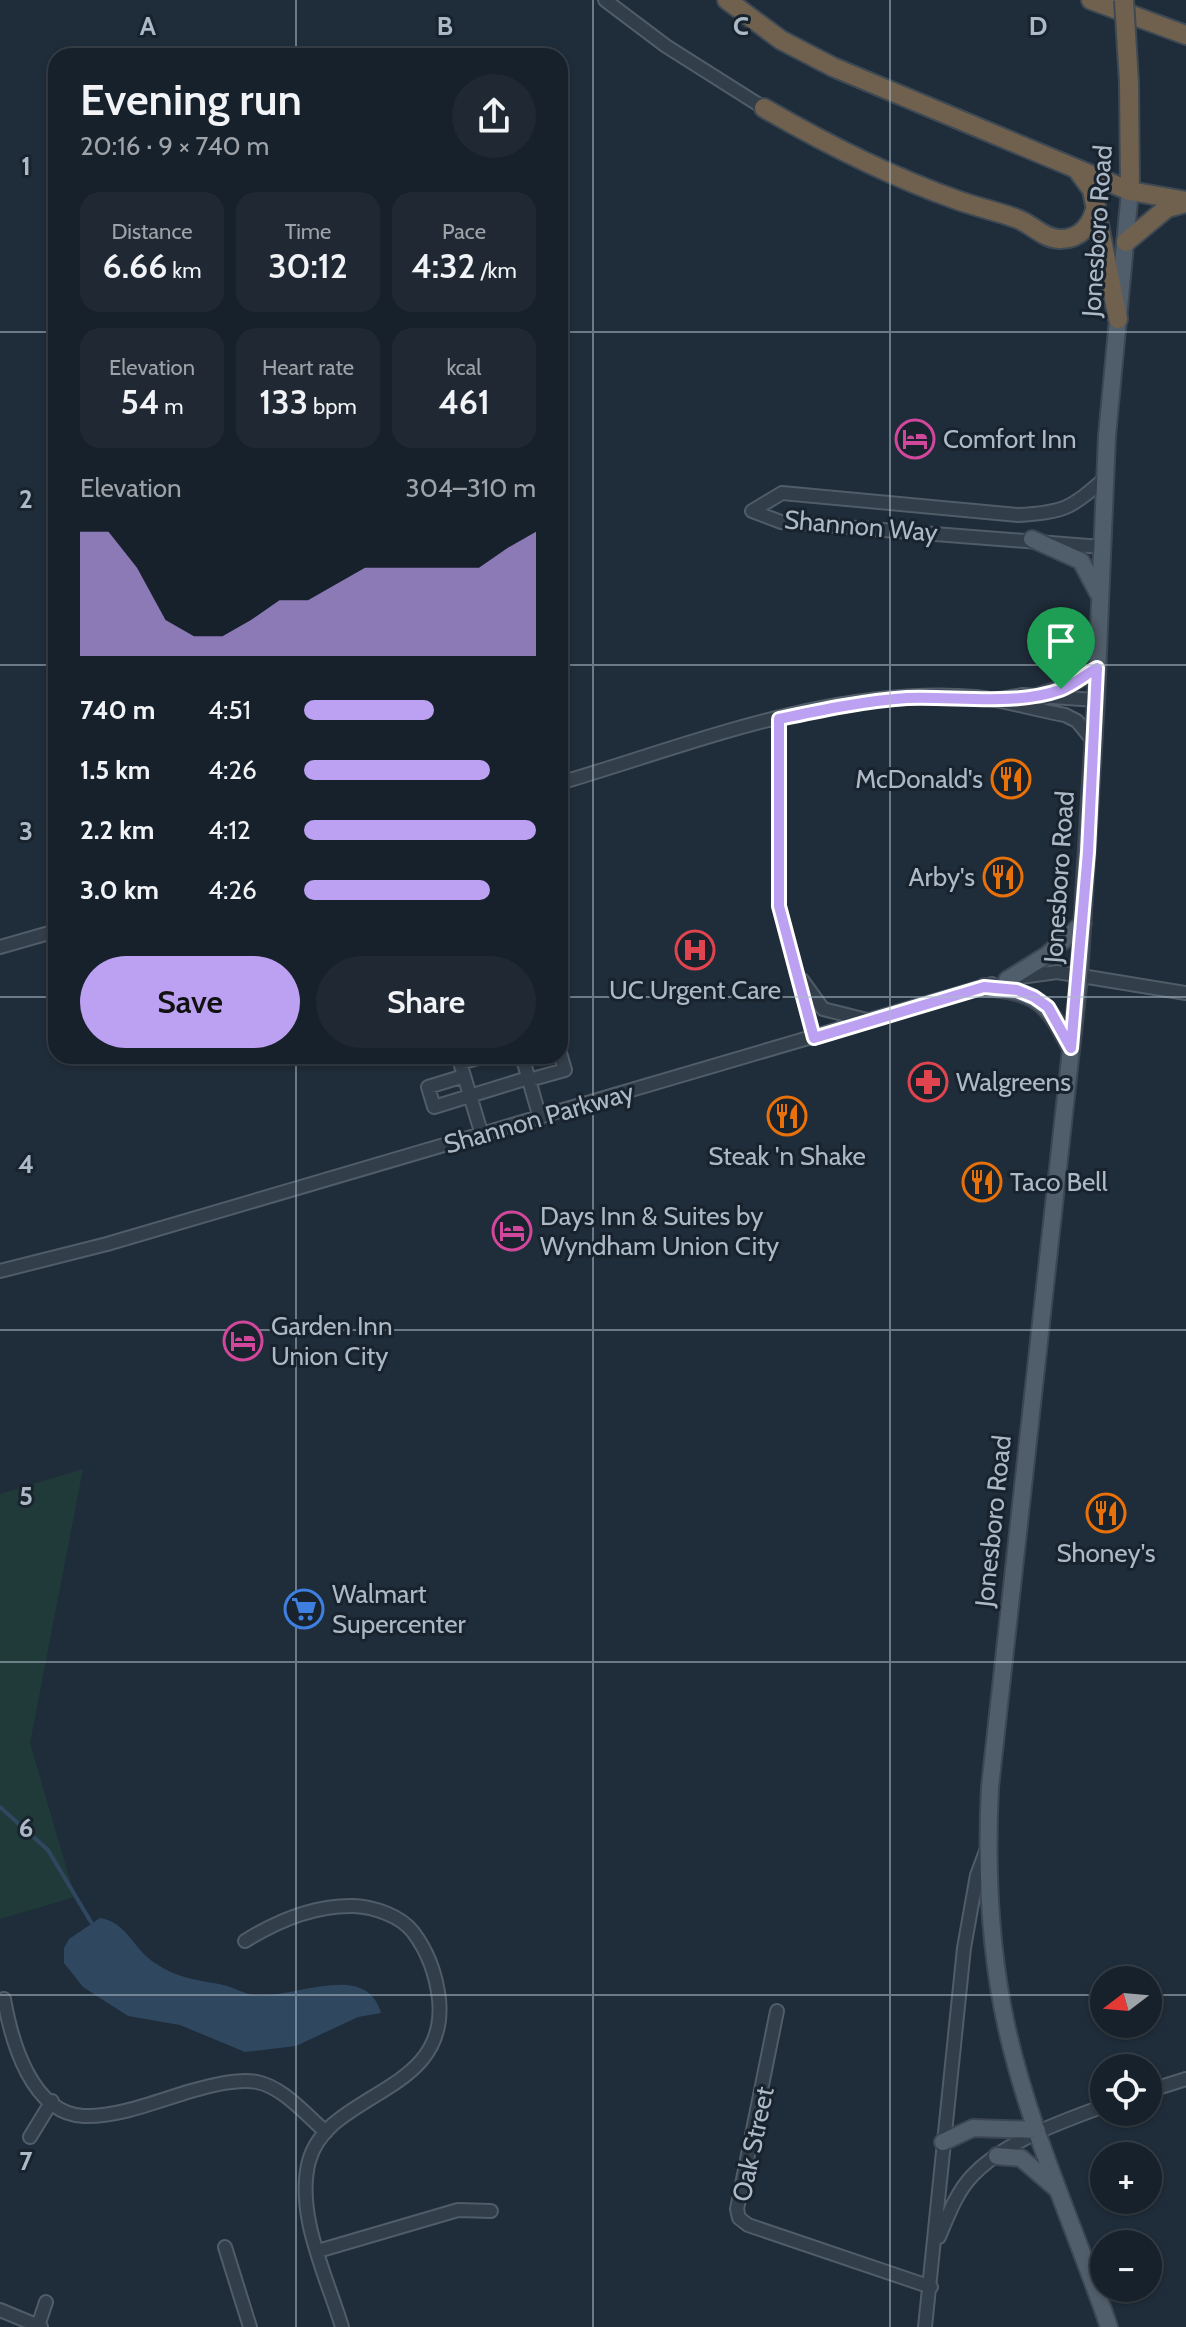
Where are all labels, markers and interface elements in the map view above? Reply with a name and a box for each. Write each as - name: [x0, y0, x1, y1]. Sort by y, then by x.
- text: A: [140, 10, 157, 42]
- text: B: [437, 10, 453, 42]
- text: C: [733, 10, 749, 42]
- text: D: [1029, 10, 1047, 42]
- text: Evening run: [80, 73, 302, 126]
- button: share: [452, 74, 536, 158]
- text: 20:16 · 9 × 740 m: [80, 130, 269, 162]
- street label: Jonesboro Road: [1075, 144, 1119, 319]
- text: 1: [21, 150, 31, 182]
- text: Distance: [112, 218, 192, 245]
- text: Time: [285, 218, 331, 245]
- text: Pace: [442, 218, 486, 245]
- text: 6.66: [102, 245, 167, 287]
- text: 30:12: [268, 245, 348, 287]
- text: 4:32: [411, 245, 476, 287]
- text: km: [167, 257, 202, 284]
- text: /km: [476, 257, 517, 284]
- text: Elevation: [109, 354, 195, 381]
- text: Heart rate: [262, 354, 354, 381]
- text: kcal: [446, 354, 482, 381]
- text: 54: [120, 381, 159, 423]
- text: 133: [259, 381, 308, 423]
- text: 461: [438, 381, 490, 423]
- text: m: [159, 393, 184, 420]
- text: bpm: [308, 393, 357, 420]
- hotel icon: Comfort Inn: [894, 418, 936, 460]
- place label: Comfort Inn: [943, 423, 1077, 455]
- text: Elevation: [80, 472, 182, 504]
- text: 304–310 m: [406, 472, 536, 504]
- text: 2: [19, 483, 33, 515]
- street label: Shannon Way: [783, 503, 939, 549]
- pin: [1027, 607, 1095, 689]
- icon: arrive: [1039, 619, 1083, 663]
- text: 740 m: [80, 694, 155, 726]
- text: 4:51: [208, 694, 251, 726]
- text: 1.5 km: [80, 754, 150, 786]
- text: 4:26: [208, 754, 257, 786]
- restaurant icon: McDonald's: [990, 758, 1032, 800]
- place label: McDonald's: [855, 763, 983, 795]
- street label: Jonesboro Road: [1037, 790, 1081, 965]
- text: 2.2 km: [80, 814, 154, 846]
- text: 4:12: [208, 814, 251, 846]
- text: 3: [19, 815, 33, 847]
- restaurant icon: Arby's: [982, 856, 1024, 898]
- place label: Arby's: [909, 861, 975, 893]
- text: 3.0 km: [80, 874, 159, 906]
- text: 4:26: [208, 874, 257, 906]
- hospital icon: UC Urgent Care: [674, 929, 716, 971]
- button: Save: [80, 956, 300, 1048]
- button: Share: [316, 956, 536, 1048]
- place label: UC Urgent Care: [609, 974, 781, 1006]
- pharmacy icon: Walgreens: [907, 1061, 949, 1103]
- place label: Walgreens: [956, 1066, 1071, 1098]
- street label: Shannon Parkway: [440, 1076, 638, 1160]
- restaurant icon: Steak 'n Shake: [766, 1095, 808, 1137]
- place label: Steak 'n Shake: [708, 1140, 866, 1172]
- text: 4: [18, 1148, 34, 1180]
- restaurant icon: Taco Bell: [961, 1161, 1003, 1203]
- place label: Taco Bell: [1010, 1166, 1108, 1198]
- place label: Days Inn & Suites by Wyndham Union City: [540, 1200, 779, 1262]
- hotel icon: Days Inn & Suites by Wyndham Union City: [491, 1210, 533, 1252]
- place label: Garden Inn Union City: [271, 1310, 392, 1372]
- hotel icon: Garden Inn Union City: [222, 1320, 264, 1362]
- street label: Jonesboro Road: [968, 1434, 1018, 1609]
- text: 5: [19, 1480, 33, 1512]
- restaurant icon: Shoney's: [1085, 1492, 1127, 1534]
- place label: Shoney's: [1056, 1537, 1156, 1569]
- place label: Walmart Supercenter: [332, 1578, 467, 1640]
- supermarket icon: Walmart Supercenter: [283, 1588, 325, 1630]
- text: 6: [19, 1812, 33, 1844]
- north arrow: [1090, 1966, 1162, 2038]
- map controls: [1090, 1966, 1162, 2302]
- button: locate: [1090, 2054, 1162, 2126]
- street label: Oak Street: [725, 2083, 781, 2204]
- button: +: [1090, 2142, 1162, 2214]
- text: 7: [19, 2145, 33, 2177]
- button: −: [1090, 2230, 1162, 2302]

